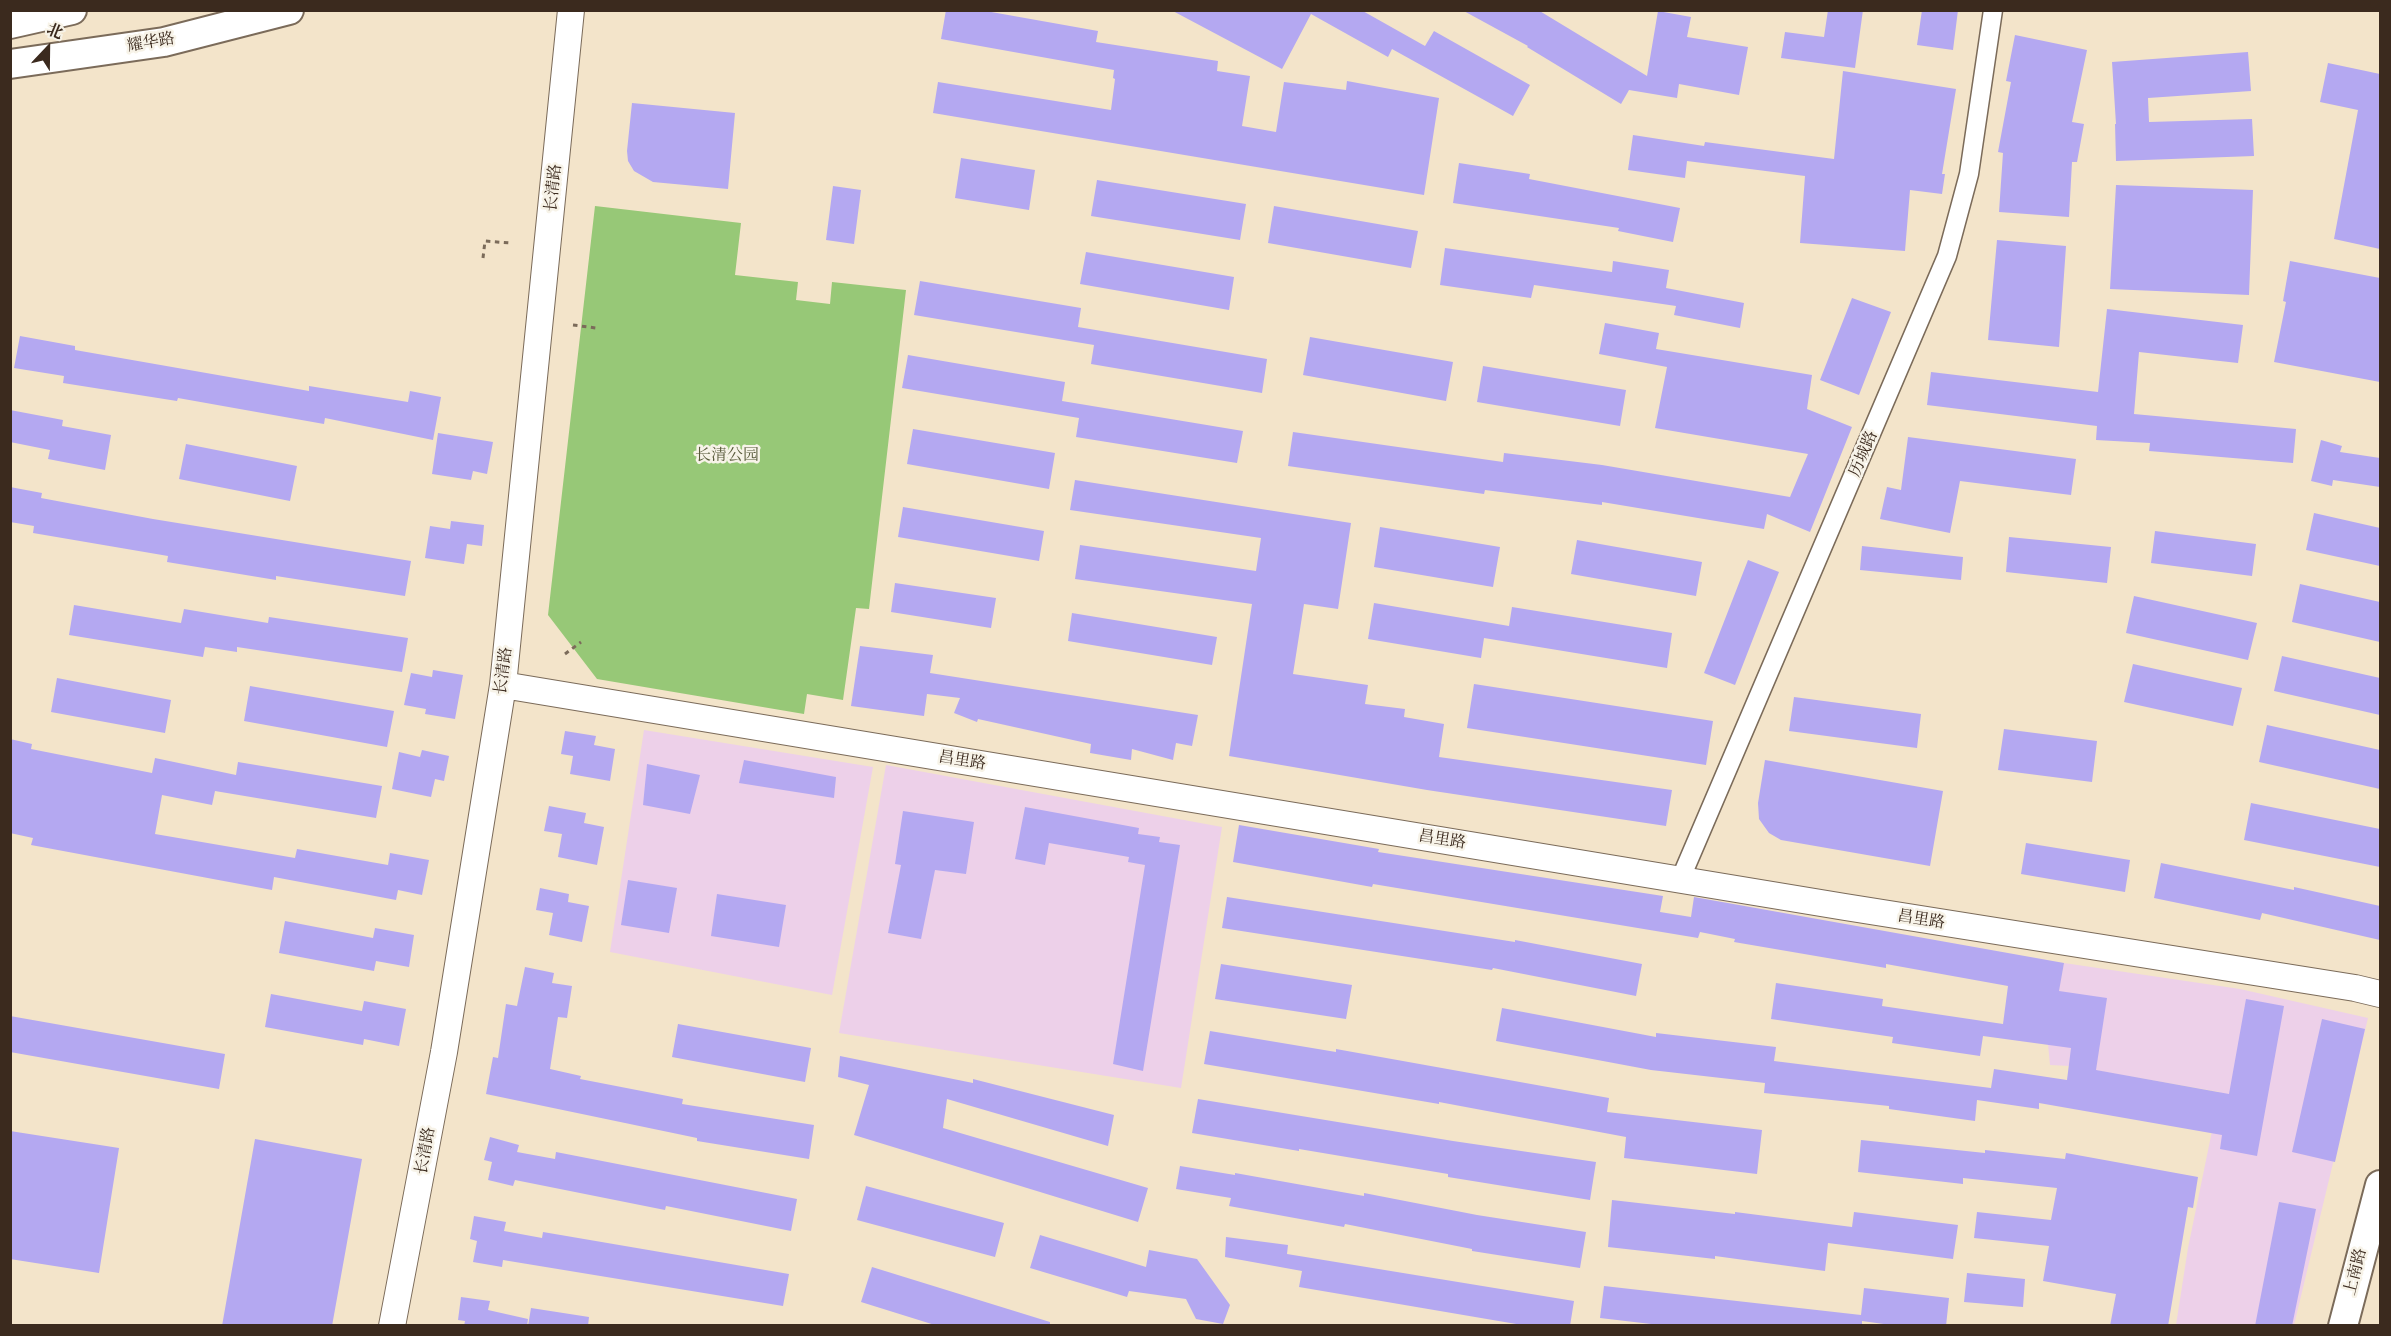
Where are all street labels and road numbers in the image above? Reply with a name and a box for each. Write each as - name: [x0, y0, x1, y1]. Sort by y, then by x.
- street label: 耀华路: [126, 29, 176, 57]
- street label: 长清路: [542, 163, 566, 213]
- street label: 历城路: [1846, 428, 1882, 480]
- street label: 长清路: [492, 646, 516, 696]
- street label: 昌里路: [937, 748, 987, 774]
- street label: 昌里路: [1417, 827, 1467, 853]
- street label: 昌里路: [1896, 907, 1946, 933]
- street label: 长清路: [412, 1126, 440, 1176]
- street label: 上南路: [2341, 1246, 2371, 1298]

